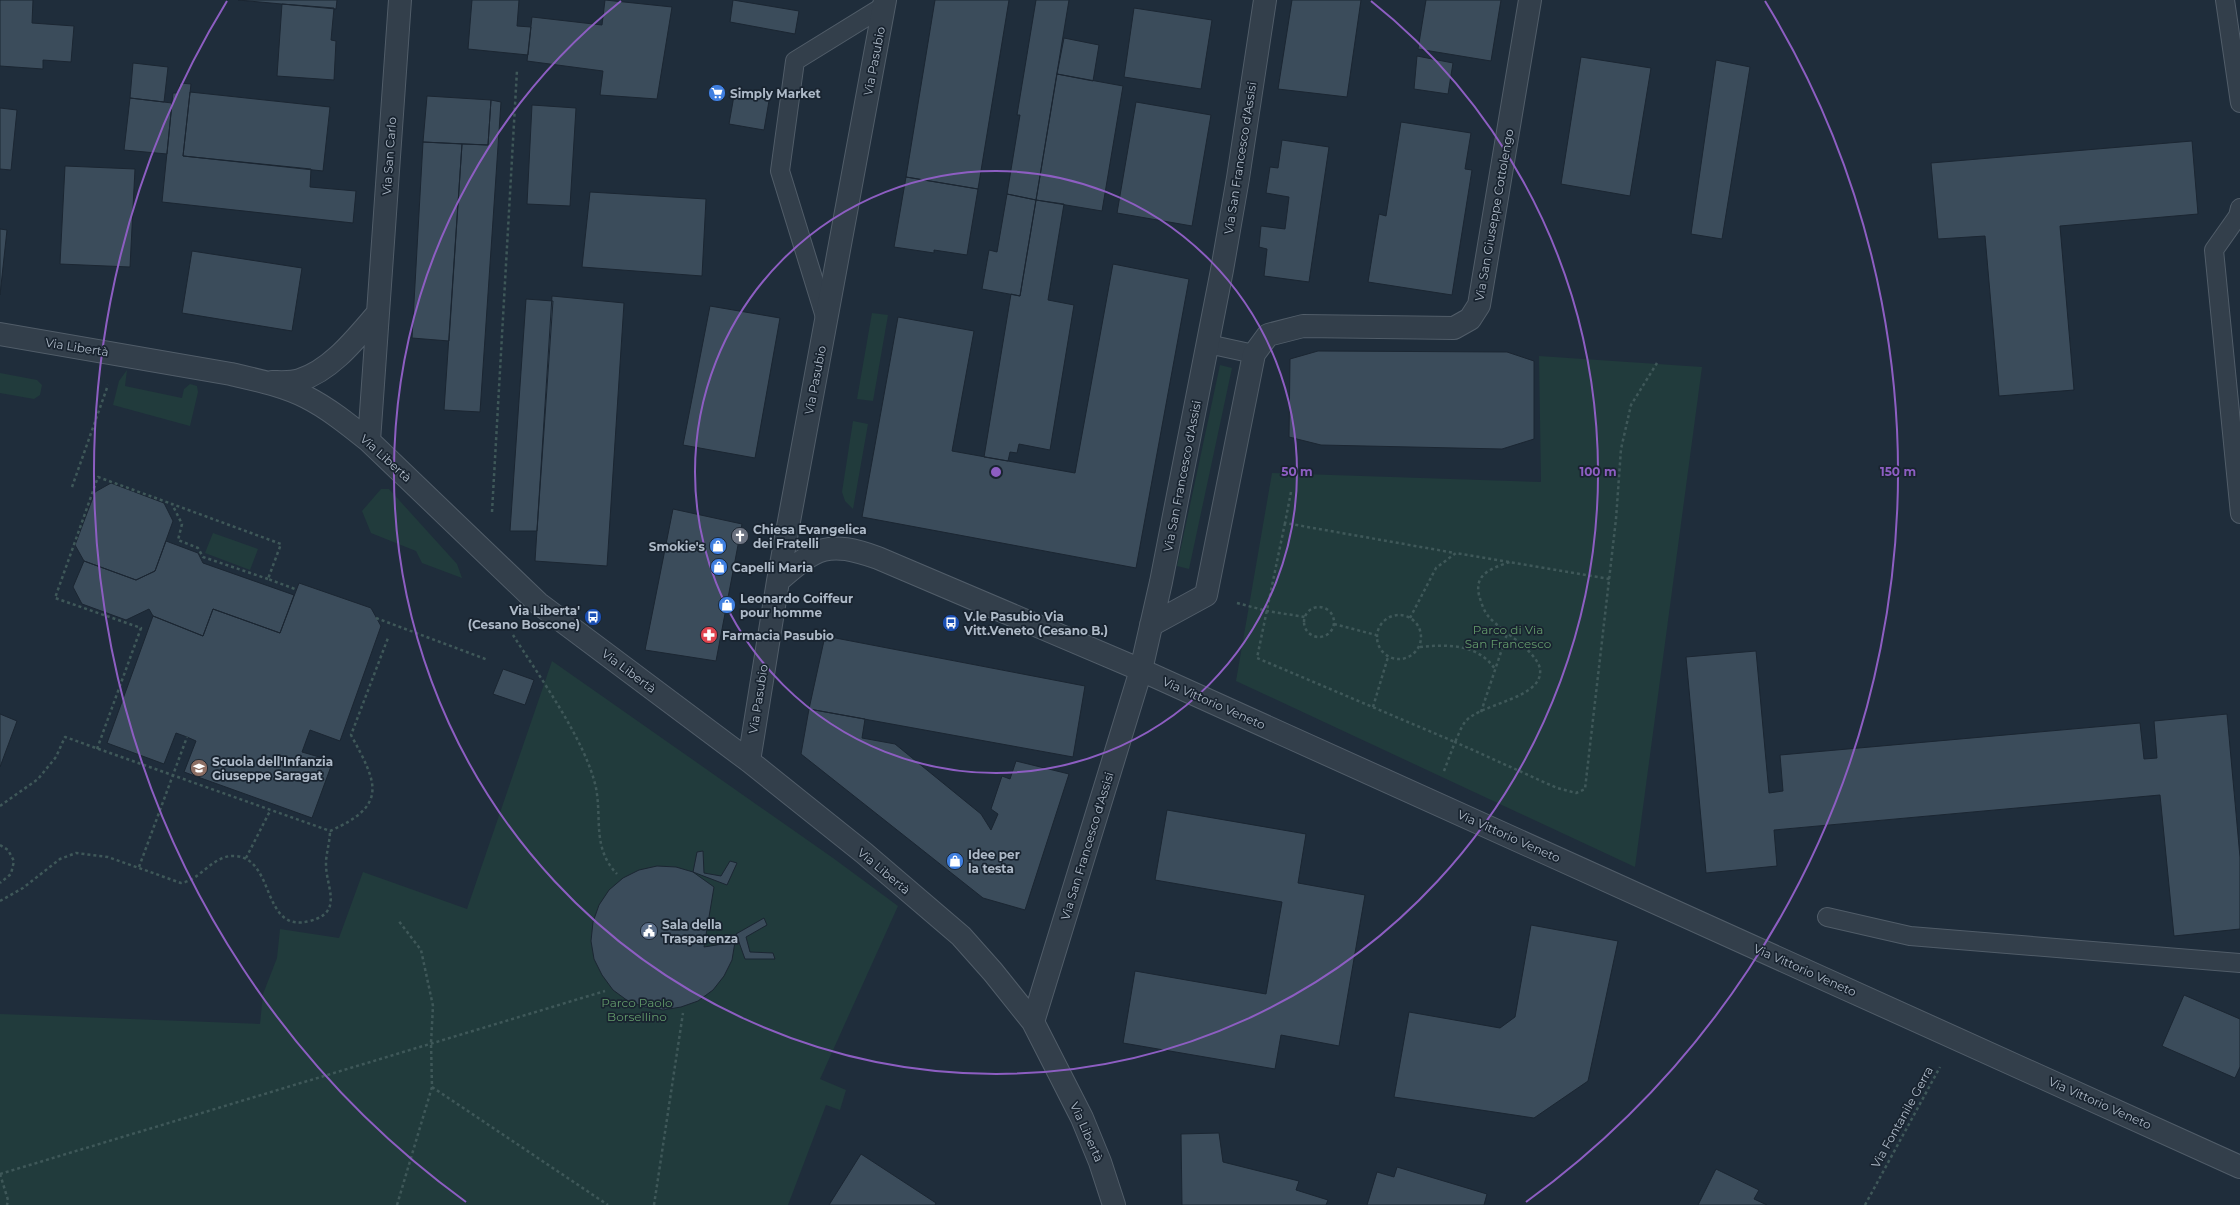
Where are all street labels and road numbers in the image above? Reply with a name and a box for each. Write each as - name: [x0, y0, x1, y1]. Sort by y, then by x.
- street label: Via Pasubio: [860, 25, 888, 97]
- street label: Via San Francesco d'Assisi: [1221, 81, 1259, 235]
- street label: Via San Carlo: [379, 116, 399, 196]
- street label: Via San Giuseppe Cottolengo: [1471, 128, 1517, 302]
- street label: Via Libertà: [44, 335, 110, 359]
- street label: Via Pasubio: [801, 344, 829, 416]
- street label: Via San Francesco d'Assisi: [1160, 399, 1204, 553]
- street label: Via Libertà: [357, 431, 415, 485]
- street label: Via Libertà: [599, 646, 659, 696]
- street label: Via Pasubio: [745, 663, 771, 735]
- street label: Via Vittorio Veneto: [1160, 674, 1268, 732]
- street label: Via San Francesco d'Assisi: [1057, 770, 1117, 922]
- street label: Via Vittorio Veneto: [1455, 807, 1563, 865]
- street label: Via Libertà: [855, 845, 913, 897]
- street label: Via Vittorio Veneto: [1751, 941, 1859, 999]
- street label: Via Fontanile Gerra: [1868, 1064, 1936, 1170]
- street label: Via Vittorio Veneto: [2046, 1074, 2154, 1132]
- street label: Via Libertà: [1067, 1100, 1107, 1164]

